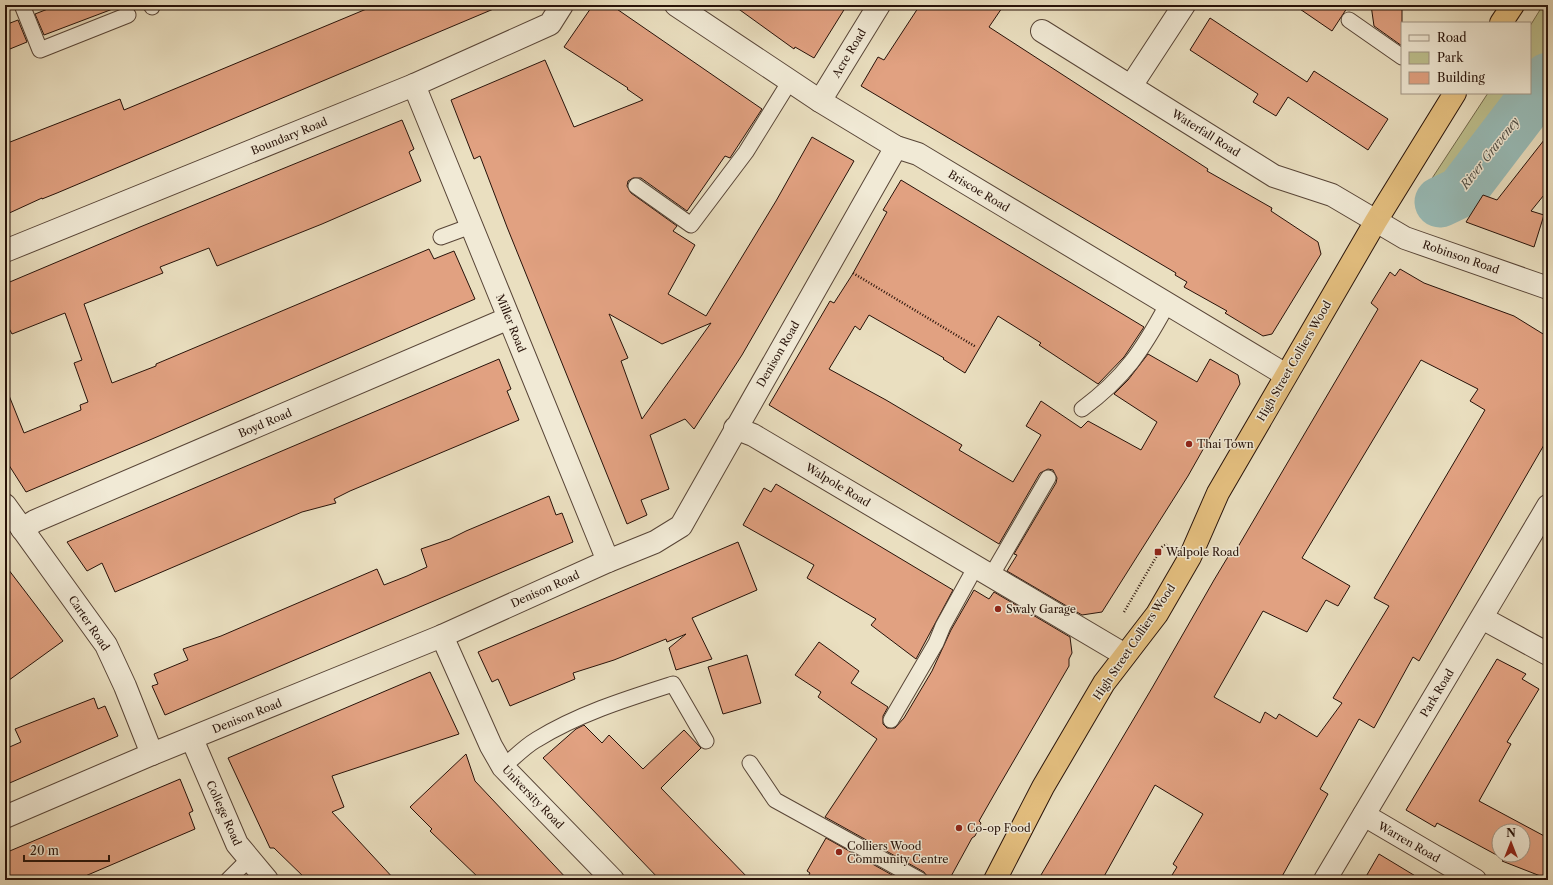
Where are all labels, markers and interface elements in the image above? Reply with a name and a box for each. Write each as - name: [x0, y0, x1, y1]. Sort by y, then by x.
- legend: [1401, 22, 1531, 94]
- street label: Acre Road: [828, 26, 869, 81]
- text: Road: [1437, 30, 1467, 45]
- text: Park: [1437, 50, 1464, 65]
- text: Building: [1437, 70, 1485, 85]
- street label: Waterfall Road: [1168, 106, 1243, 160]
- street label: Boundary Road: [249, 114, 330, 158]
- water label: River Graveney: [1456, 114, 1522, 192]
- street label: Briscoe Road: [946, 167, 1013, 215]
- street label: Robinson Road: [1421, 237, 1501, 277]
- street label: Miller Road: [493, 292, 529, 355]
- street label: High Street Colliers Wood: [1254, 298, 1334, 424]
- street label: Denison Road: [753, 318, 803, 389]
- street label: Boyd Road: [236, 405, 294, 441]
- place label: Thai Town: [1197, 437, 1254, 451]
- marker: Thai Town: [1184, 439, 1194, 449]
- street label: Walpole Road: [802, 460, 873, 510]
- place label: Walpole Road: [1165, 545, 1240, 559]
- marker: Walpole Road: [1153, 547, 1163, 557]
- street label: Denison Road: [508, 567, 582, 610]
- street label: High Street Colliers Wood: [1090, 581, 1178, 703]
- street label: Carter Road: [65, 593, 113, 653]
- place label: Swaly Garage: [1006, 602, 1076, 616]
- marker: Swaly Garage: [993, 604, 1003, 614]
- street label: Park Road: [1417, 666, 1457, 720]
- street label: Denison Road: [210, 696, 284, 736]
- street label: University Road: [499, 762, 567, 832]
- street label: College Road: [203, 778, 245, 848]
- street label: Warren Road: [1375, 818, 1443, 866]
- place label: Co-op Food: [967, 821, 1031, 835]
- marker: Co-op Food: [954, 823, 964, 833]
- north arrow: [1491, 823, 1531, 863]
- text: N: [1506, 826, 1516, 840]
- scale bar: [24, 837, 109, 863]
- place label: Colliers Wood Community Centre: [847, 839, 948, 866]
- text: 20 m: [30, 843, 59, 858]
- marker: Colliers Wood Community Centre: [834, 847, 844, 857]

